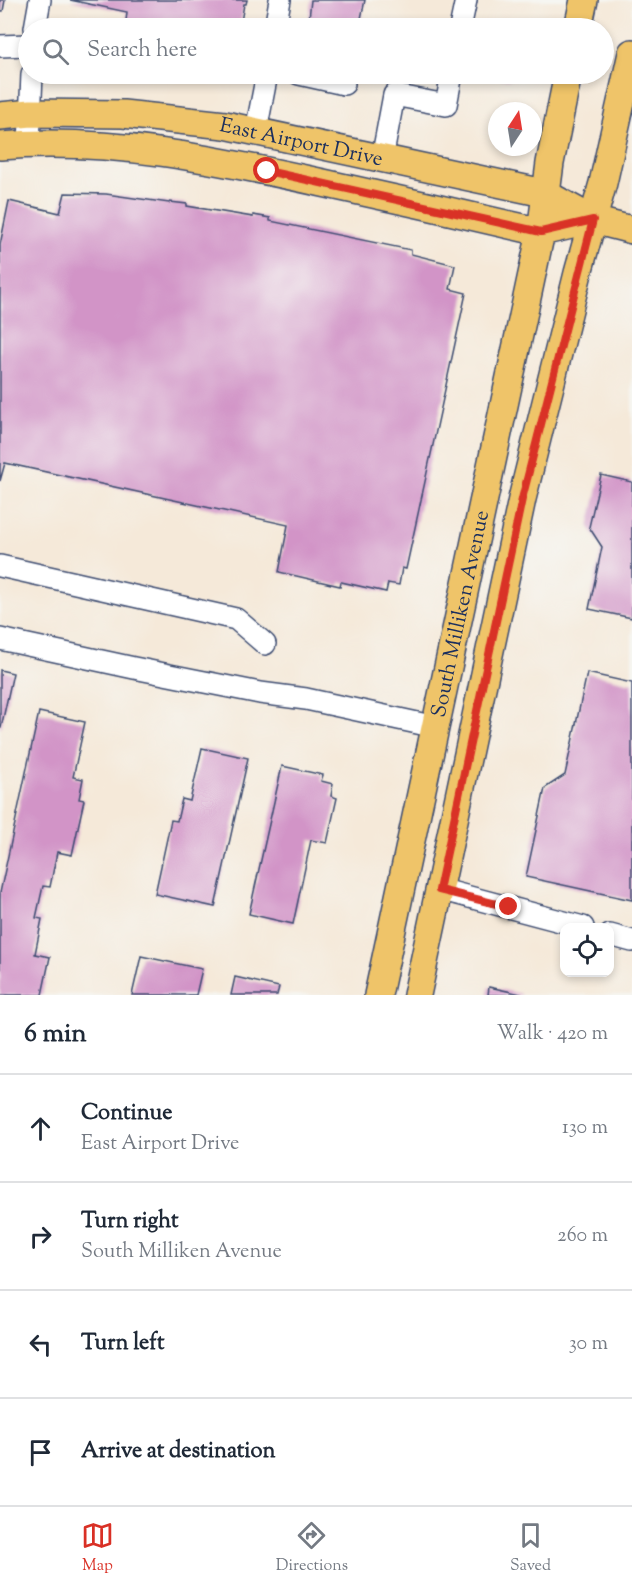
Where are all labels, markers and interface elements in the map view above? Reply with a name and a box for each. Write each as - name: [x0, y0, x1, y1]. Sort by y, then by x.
- search box: [18, 18, 614, 84]
- icon: search: [39, 35, 72, 68]
- text: Search here: [87, 35, 197, 67]
- north arrow: [488, 102, 542, 156]
- street label: East Airport Drive: [217, 111, 386, 175]
- route start: [253, 157, 279, 183]
- street label: South Milliken Avenue: [425, 508, 498, 720]
- route end: [495, 893, 521, 919]
- map controls: [560, 923, 614, 977]
- button: locate: [560, 923, 614, 977]
- text: 6 min: [24, 1016, 87, 1053]
- text: Walk · 420 m: [497, 1020, 608, 1049]
- text: Continue: [81, 1098, 172, 1130]
- icon: ahead: [24, 1112, 57, 1145]
- text: 130 m: [562, 1114, 608, 1143]
- text: East Airport Drive: [81, 1130, 239, 1159]
- text: Turn right: [81, 1206, 178, 1238]
- icon: right: [24, 1220, 57, 1253]
- text: 260 m: [557, 1222, 608, 1251]
- text: South Milliken Avenue: [81, 1238, 282, 1267]
- icon: left: [24, 1328, 57, 1361]
- text: Turn left: [81, 1328, 164, 1360]
- text: 30 m: [569, 1330, 608, 1359]
- icon: arrive: [24, 1436, 57, 1469]
- text: Arrive at destination: [81, 1436, 276, 1468]
- tab: Map: [81, 1519, 114, 1578]
- tab: Directions: [276, 1519, 348, 1578]
- tab: Saved: [510, 1519, 551, 1578]

